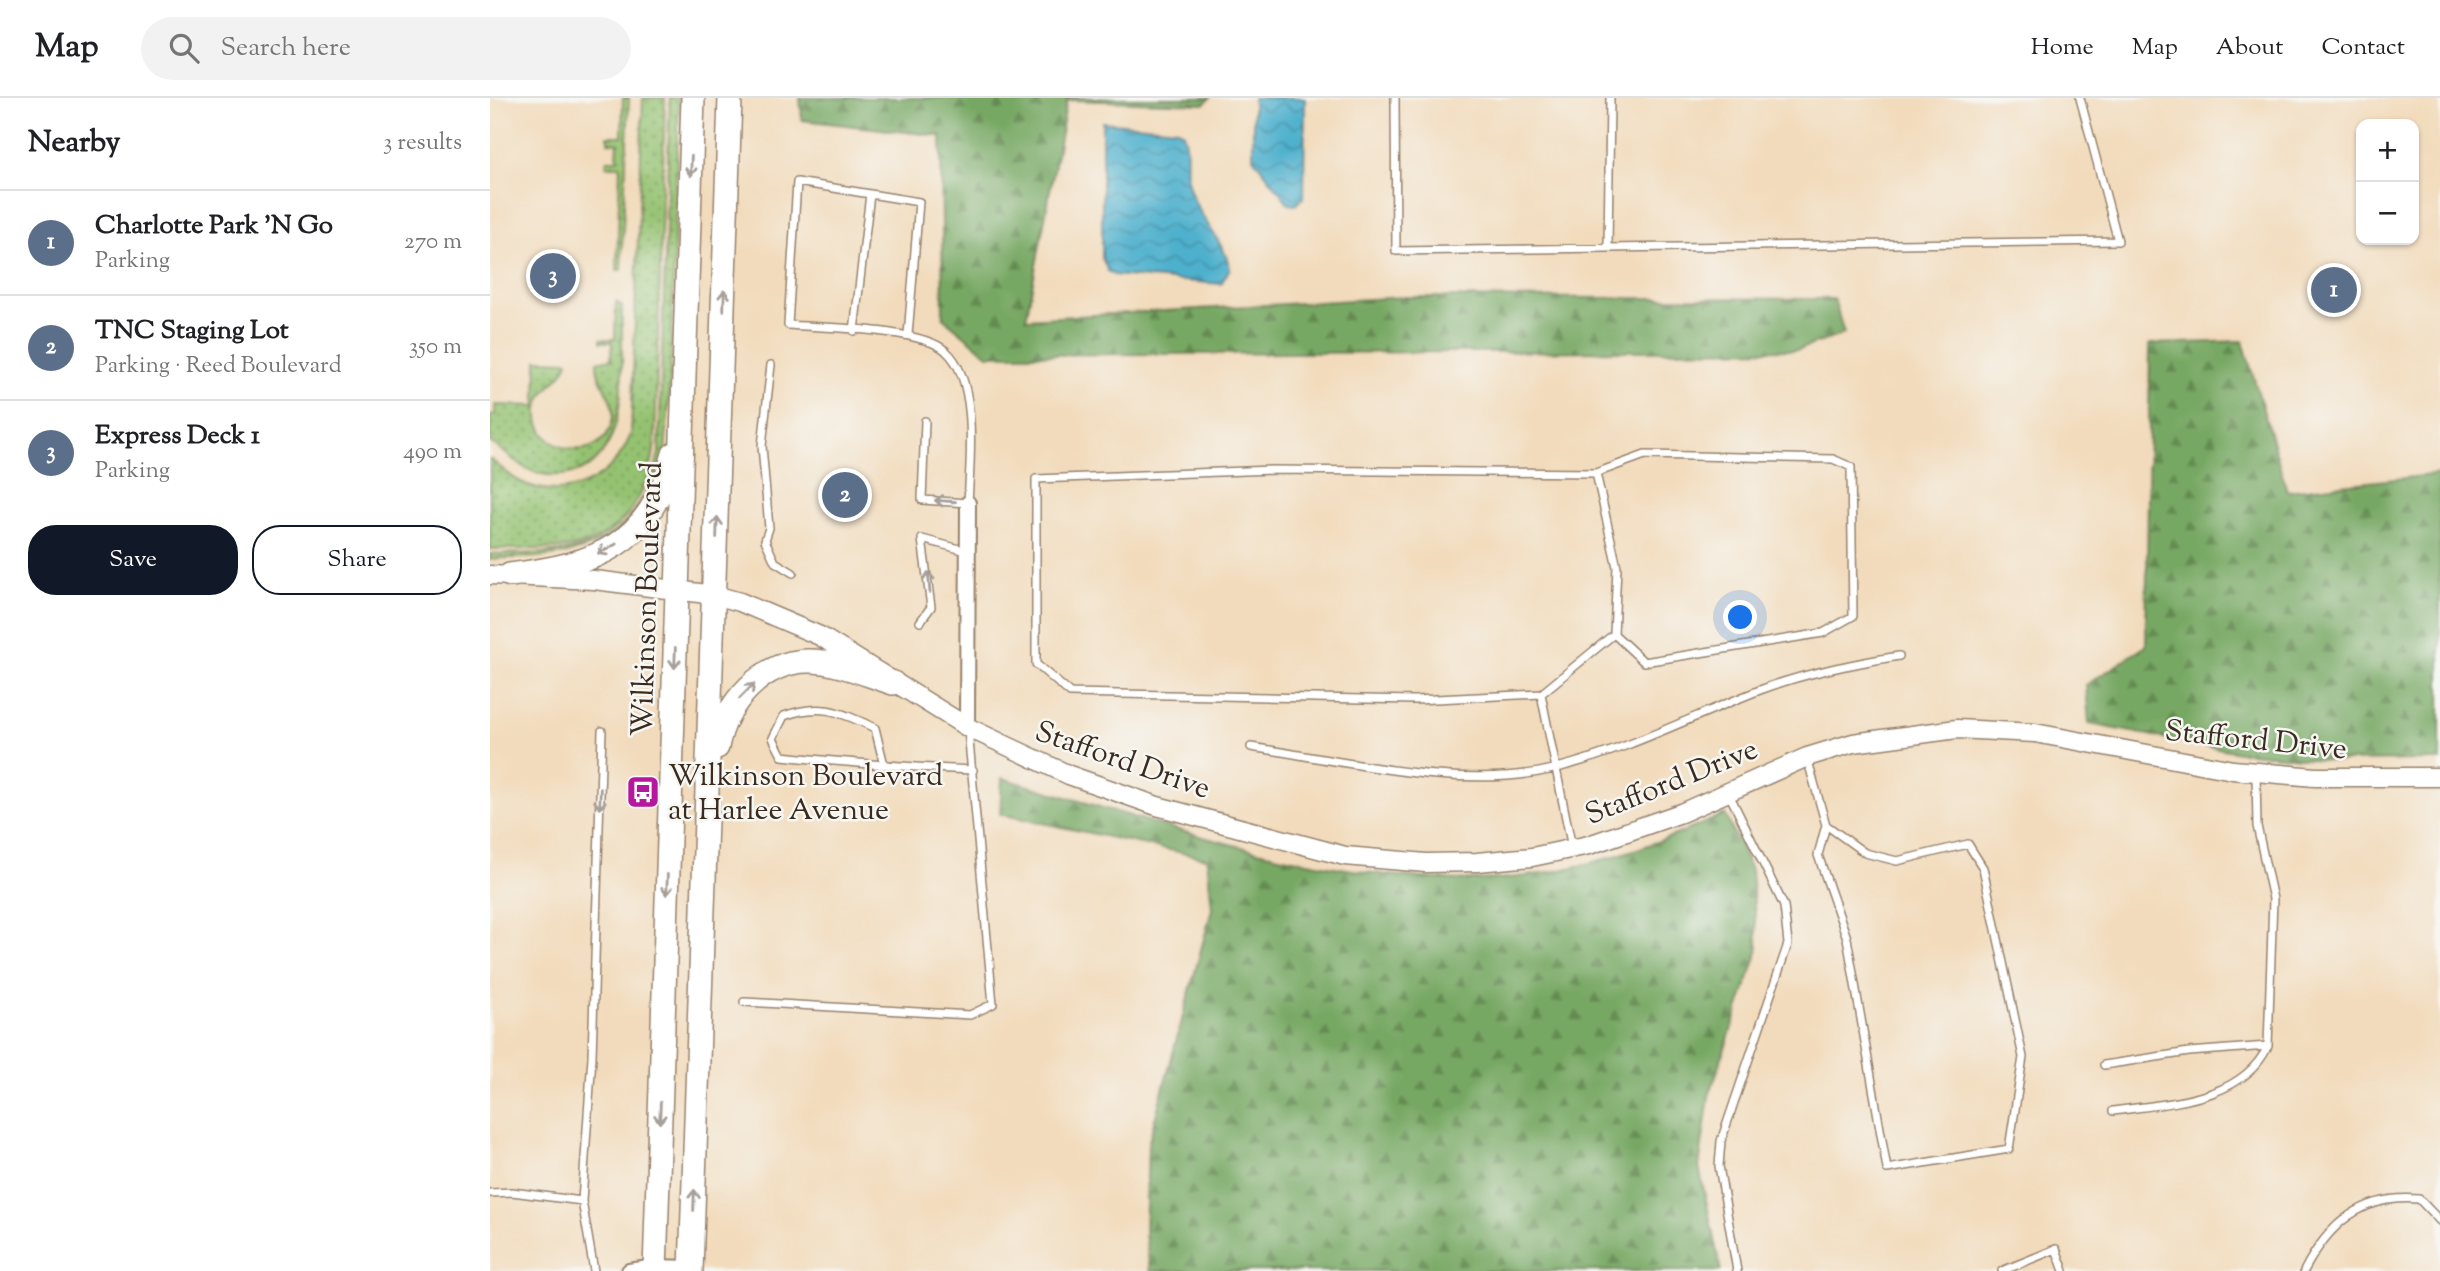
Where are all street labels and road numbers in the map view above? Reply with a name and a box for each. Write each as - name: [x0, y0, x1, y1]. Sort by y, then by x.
- street label: Wilkinson Boulevard: [622, 461, 675, 737]
- street label: Stafford Drive: [1029, 711, 1216, 811]
- street label: Stafford Drive: [2163, 711, 2349, 772]
- street label: Stafford Drive: [1579, 729, 1765, 837]

